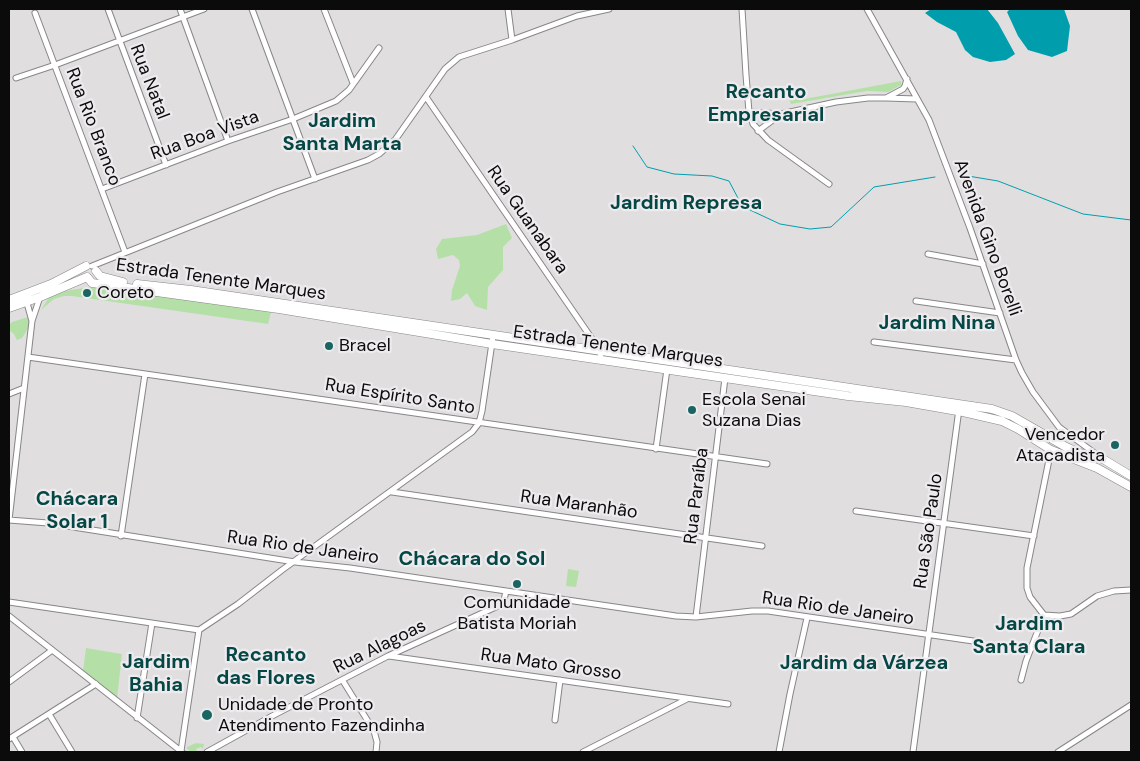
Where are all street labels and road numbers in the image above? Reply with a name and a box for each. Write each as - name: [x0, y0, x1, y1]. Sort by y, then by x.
- street label: Rua Natal: [125, 42, 173, 122]
- street label: Rua Rio Branco: [61, 65, 125, 189]
- street label: Rua Boa Vista: [148, 106, 262, 166]
- street label: Avenida Gino Borelli: [949, 157, 1025, 319]
- street label: Rua Guanabara: [482, 162, 572, 278]
- street label: Estrada Tenente Marques: [115, 255, 327, 305]
- street label: Estrada Tenente Marques: [512, 322, 724, 372]
- street label: Rua Espírito Santo: [324, 374, 476, 420]
- street label: Rua Paraíba: [680, 447, 714, 545]
- street label: Rua São Paulo: [910, 472, 948, 590]
- street label: Rua Maranhão: [519, 486, 639, 524]
- street label: Rua Rio de Janeiro: [226, 527, 380, 569]
- street label: Rua Rio de Janeiro: [761, 588, 915, 630]
- street label: Rua Alagoas: [330, 615, 430, 679]
- street label: Rua Mato Grosso: [479, 644, 623, 686]

